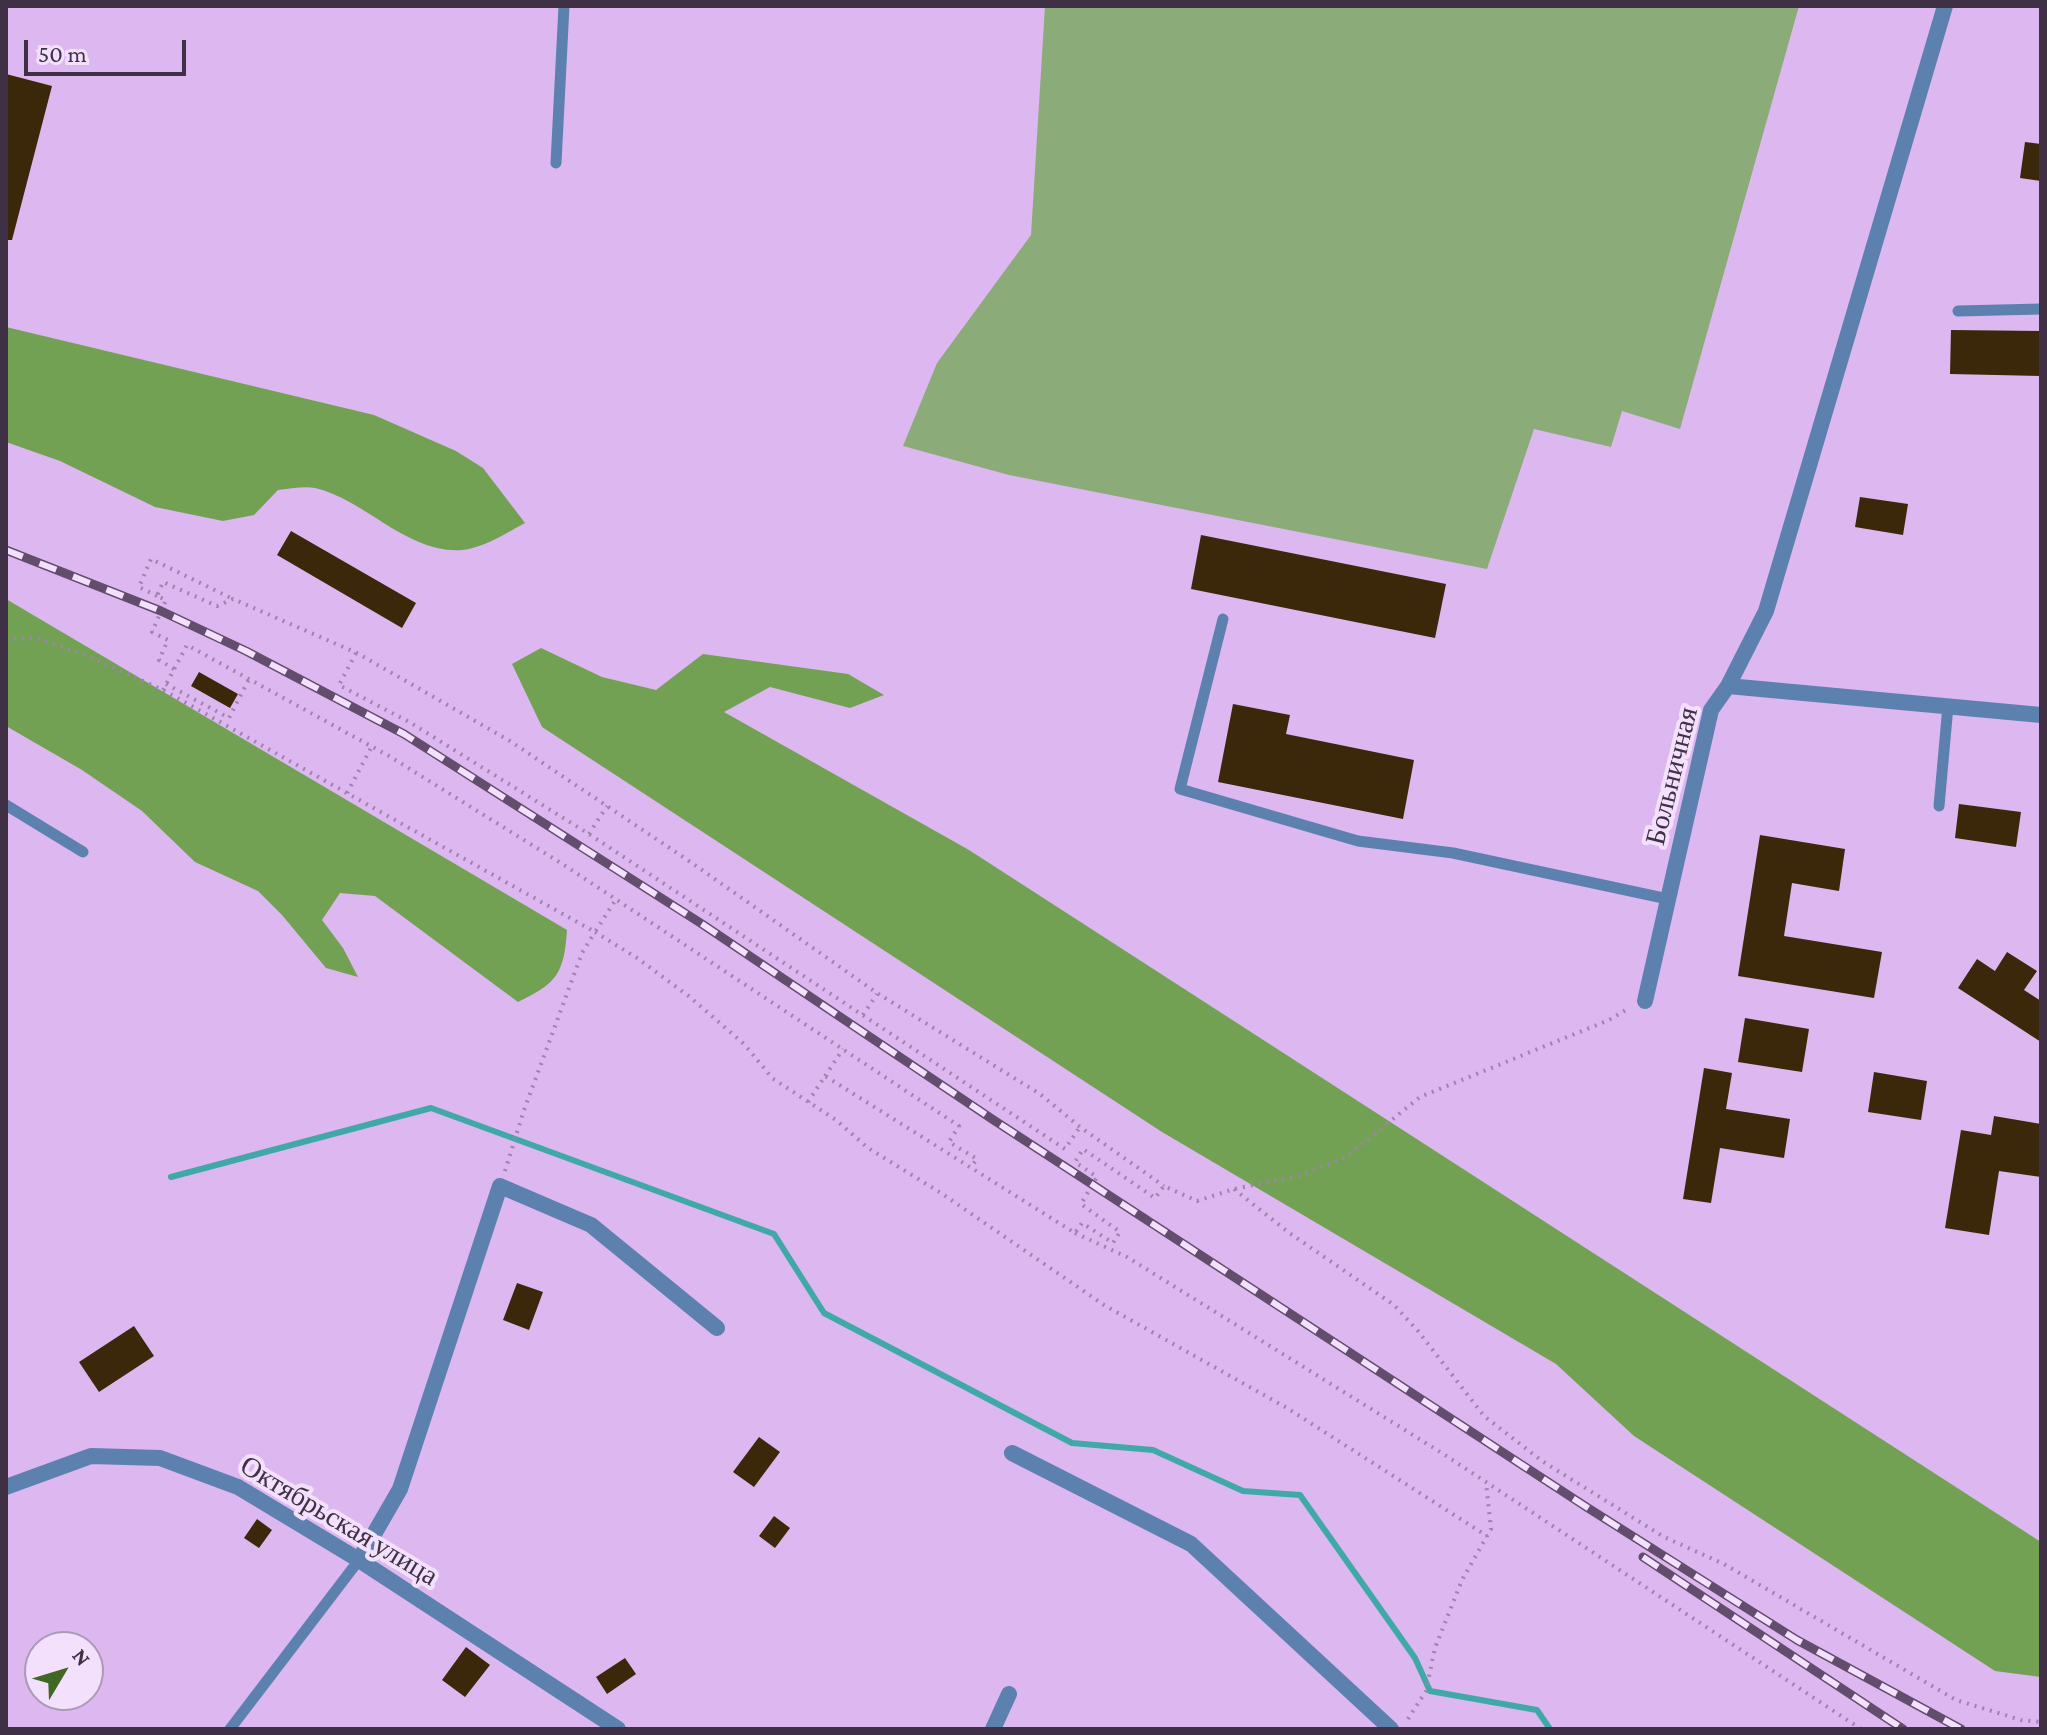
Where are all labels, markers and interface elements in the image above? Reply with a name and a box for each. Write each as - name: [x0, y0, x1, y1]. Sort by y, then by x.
- scale bar: [28, 24, 190, 74]
- text: 50 m: [38, 40, 87, 67]
- street label: Больничная: [1639, 704, 1705, 848]
- street label: Октябрьская улица: [234, 1449, 444, 1593]
- north arrow: [24, 1631, 104, 1711]
- text: N: [67, 1644, 96, 1671]

